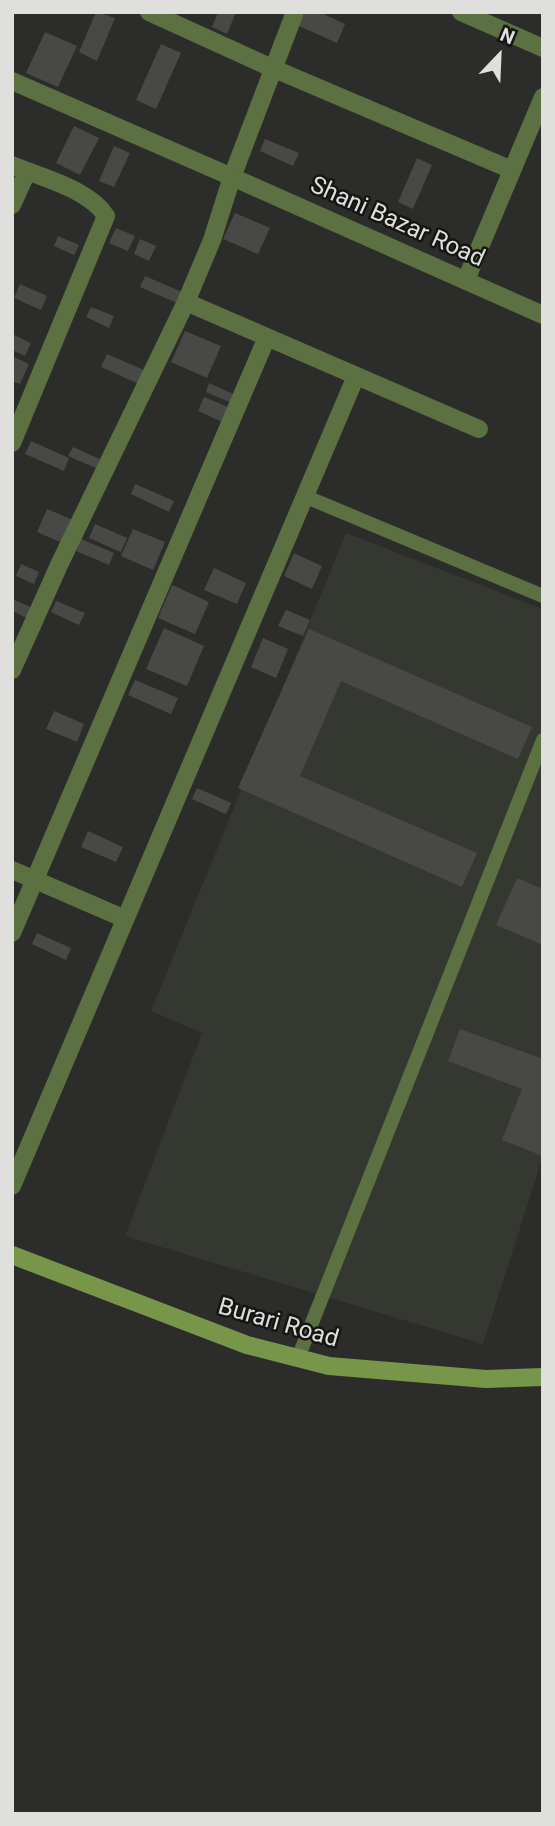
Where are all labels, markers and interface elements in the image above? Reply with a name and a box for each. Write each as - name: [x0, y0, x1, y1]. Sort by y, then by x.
- north arrow: [464, 21, 534, 91]
- text: N: [497, 23, 518, 49]
- street label: Shani Bazar Road: [305, 172, 489, 274]
- street label: Burari Road: [214, 1293, 342, 1355]

